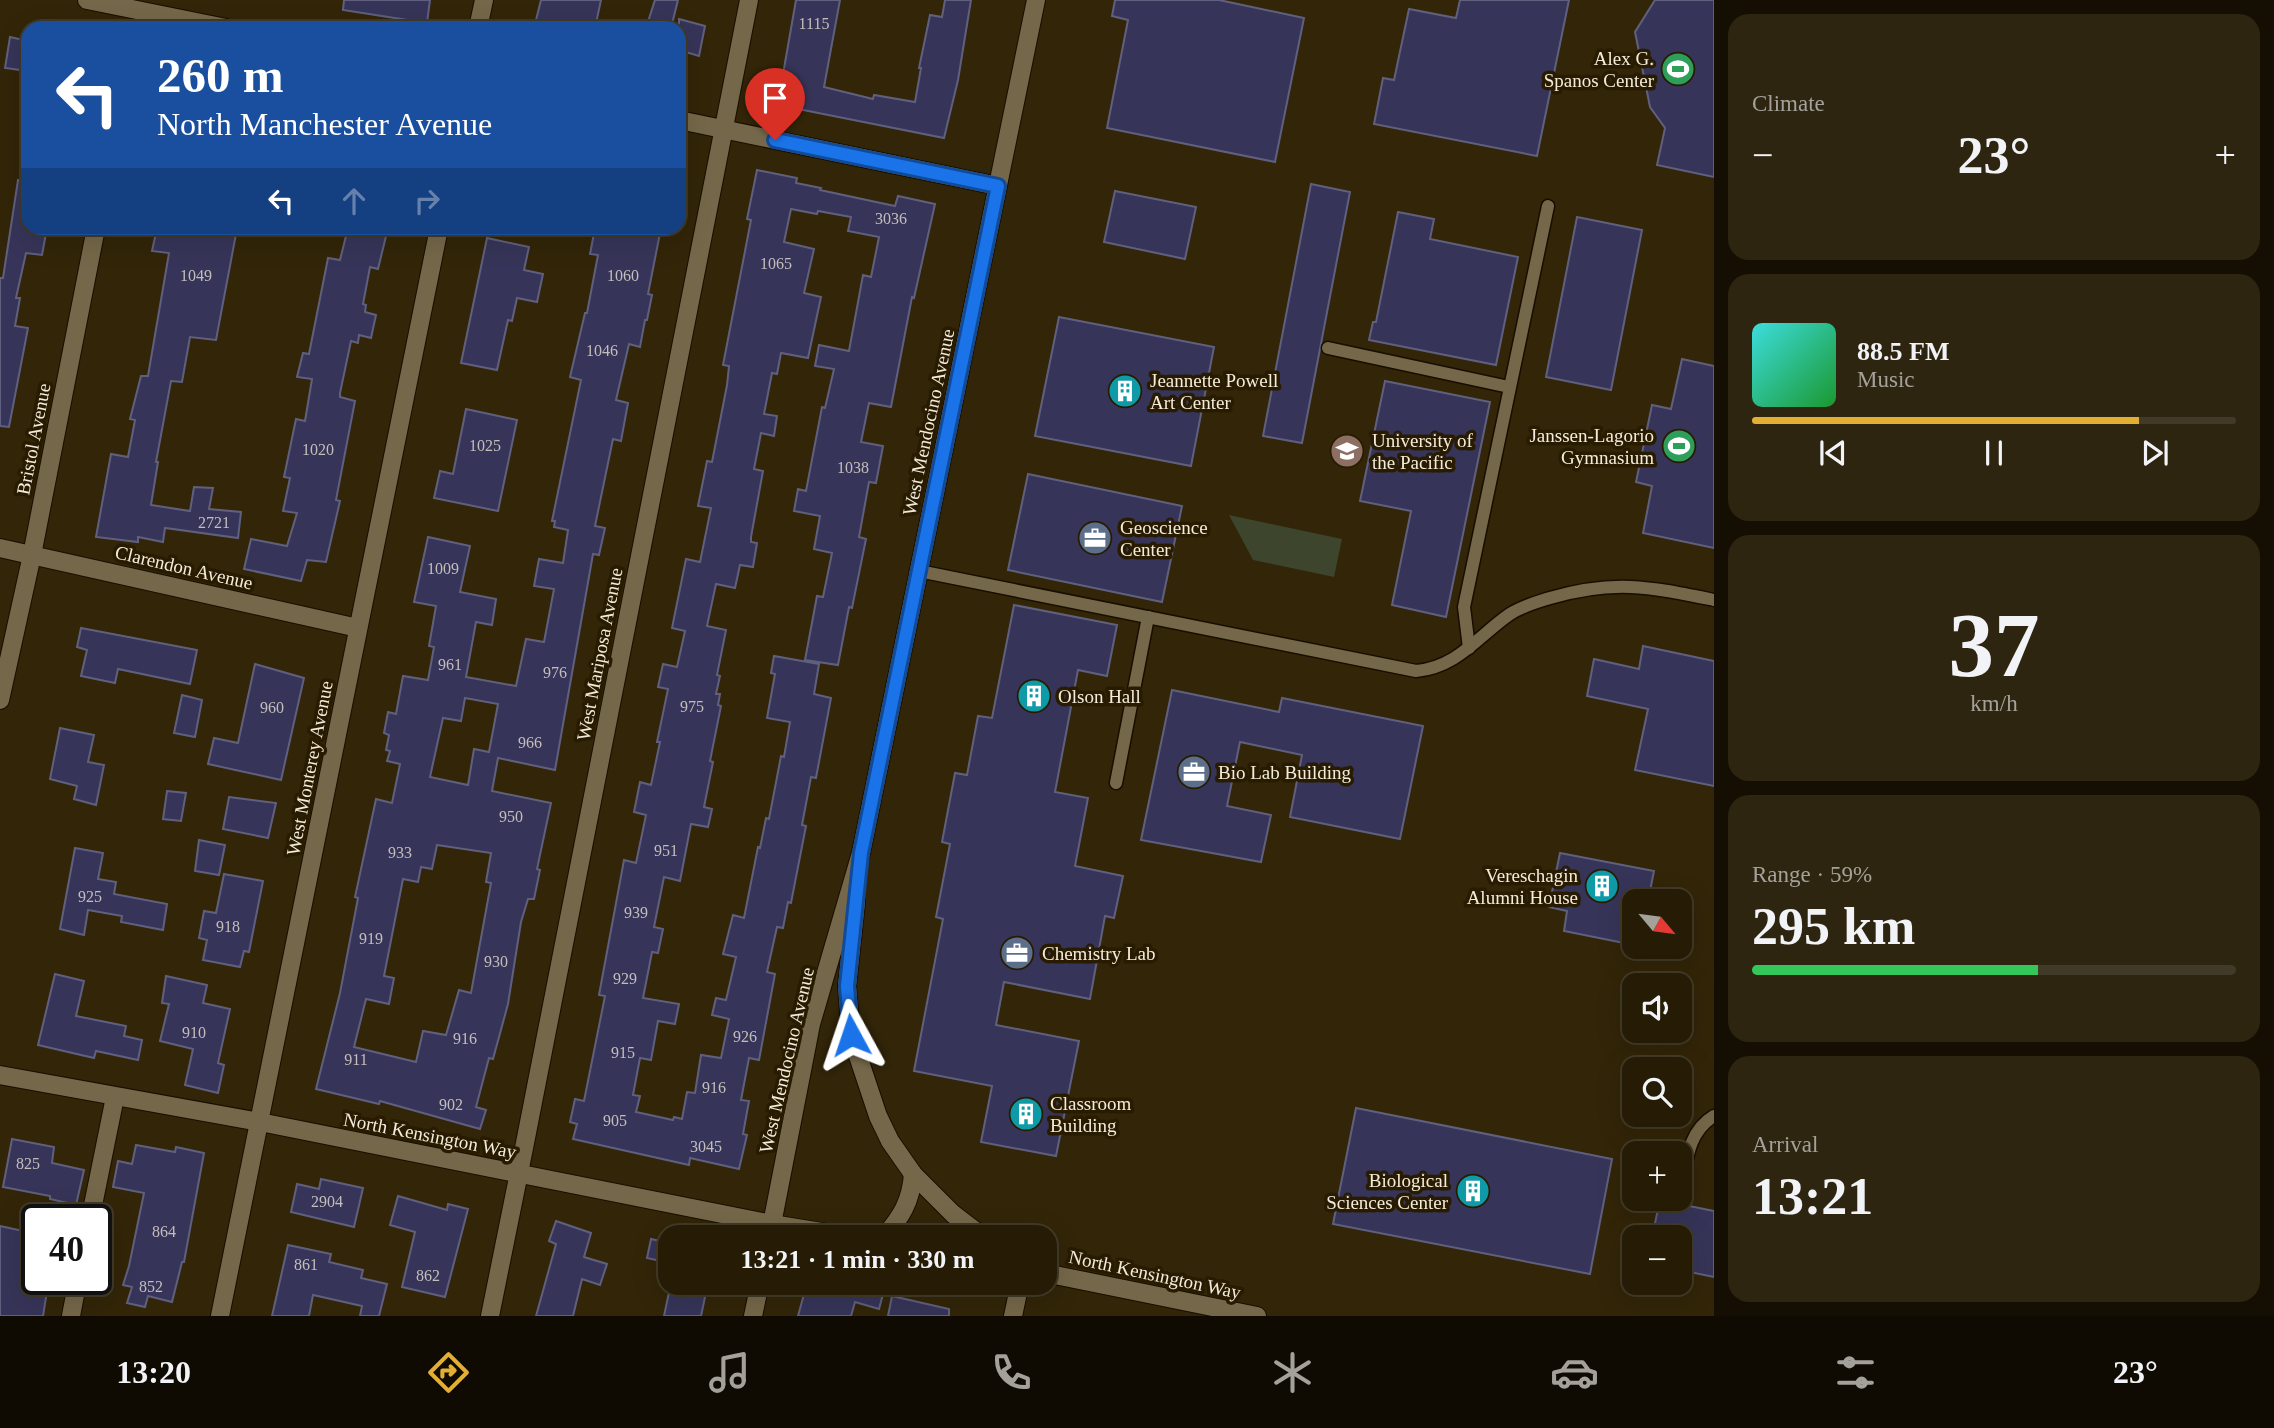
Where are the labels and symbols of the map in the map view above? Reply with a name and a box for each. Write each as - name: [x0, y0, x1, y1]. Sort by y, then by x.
- house number: 1115: [799, 15, 829, 32]
- place label: Alex G. Spanos Center: [1544, 48, 1655, 91]
- sports icon: Alex G. Spanos Center: [1659, 50, 1697, 88]
- pin: [745, 68, 805, 140]
- house number: 3036: [875, 210, 907, 227]
- house number: 1065: [760, 255, 792, 272]
- house number: 1049: [180, 267, 212, 284]
- house number: 1060: [607, 267, 639, 284]
- street label: West Mendocino Avenue: [898, 327, 959, 517]
- house number: 1046: [586, 342, 618, 359]
- place label: Jeannette Powell Art Center: [1150, 370, 1278, 413]
- building icon: Jeannette Powell Art Center: [1106, 372, 1144, 410]
- street label: Bristol Avenue: [12, 382, 55, 497]
- place label: Janssen-Lagorio Gymnasium: [1529, 425, 1654, 468]
- sports icon: Janssen-Lagorio Gymnasium: [1660, 427, 1698, 465]
- place label: University of the Pacific: [1372, 430, 1473, 473]
- school or university icon: University of the Pacific: [1328, 432, 1366, 470]
- house number: 1025: [469, 437, 501, 454]
- house number: 1020: [302, 441, 334, 458]
- house number: 1038: [837, 459, 869, 476]
- house number: 2721: [198, 514, 230, 531]
- place label: Geoscience Center: [1120, 517, 1208, 560]
- office icon: Geoscience Center: [1076, 519, 1114, 557]
- street label: Clarendon Avenue: [113, 541, 255, 594]
- house number: 1009: [427, 560, 459, 577]
- street label: West Mariposa Avenue: [572, 566, 627, 742]
- house number: 961: [438, 656, 462, 673]
- house number: 976: [543, 664, 567, 681]
- building icon: Olson Hall: [1015, 677, 1053, 715]
- street label: West Monterey Avenue: [282, 679, 337, 857]
- place label: Olson Hall: [1058, 686, 1141, 707]
- house number: 975: [680, 698, 704, 715]
- house number: 960: [260, 699, 284, 716]
- house number: 966: [518, 734, 542, 751]
- office icon: Bio Lab Building: [1175, 753, 1213, 791]
- place label: Bio Lab Building: [1218, 762, 1352, 783]
- house number: 950: [499, 808, 523, 825]
- house number: 951: [654, 842, 678, 859]
- house number: 933: [388, 844, 412, 861]
- place label: Vereschagin Alumni House: [1467, 865, 1578, 908]
- building icon: Vereschagin Alumni House: [1583, 867, 1621, 905]
- house number: 925: [78, 888, 102, 905]
- north arrow: [1622, 889, 1692, 959]
- house number: 939: [624, 904, 648, 921]
- house number: 918: [216, 918, 240, 935]
- house number: 919: [359, 930, 383, 947]
- office icon: Chemistry Lab: [998, 934, 1036, 972]
- place label: Chemistry Lab: [1042, 943, 1155, 964]
- house number: 930: [484, 953, 508, 970]
- street label: West Mendocino Avenue: [755, 965, 818, 1155]
- house number: 929: [613, 970, 637, 987]
- position arrow: [814, 998, 888, 1072]
- house number: 910: [182, 1024, 206, 1041]
- house number: 926: [733, 1028, 757, 1045]
- house number: 916: [453, 1030, 477, 1047]
- house number: 915: [611, 1044, 635, 1061]
- house number: 911: [344, 1051, 368, 1068]
- house number: 916: [702, 1079, 726, 1096]
- place label: Classroom Building: [1050, 1093, 1132, 1136]
- building icon: Classroom Building: [1007, 1095, 1045, 1133]
- house number: 902: [439, 1096, 463, 1113]
- street label: North Kensington Way: [342, 1108, 519, 1163]
- house number: 905: [603, 1112, 627, 1129]
- house number: 3045: [690, 1138, 722, 1155]
- house number: 825: [16, 1155, 40, 1172]
- place label: Biological Sciences Center: [1326, 1170, 1449, 1213]
- building icon: Biological Sciences Center: [1454, 1172, 1492, 1210]
- house number: 2904: [311, 1193, 343, 1210]
- speed limit sign: 40: [21, 1204, 112, 1295]
- house number: 864: [152, 1223, 176, 1240]
- street label: North Kensington Way: [1067, 1246, 1243, 1303]
- house number: 861: [294, 1256, 318, 1273]
- house number: 862: [416, 1267, 440, 1284]
- house number: 852: [139, 1278, 163, 1295]

